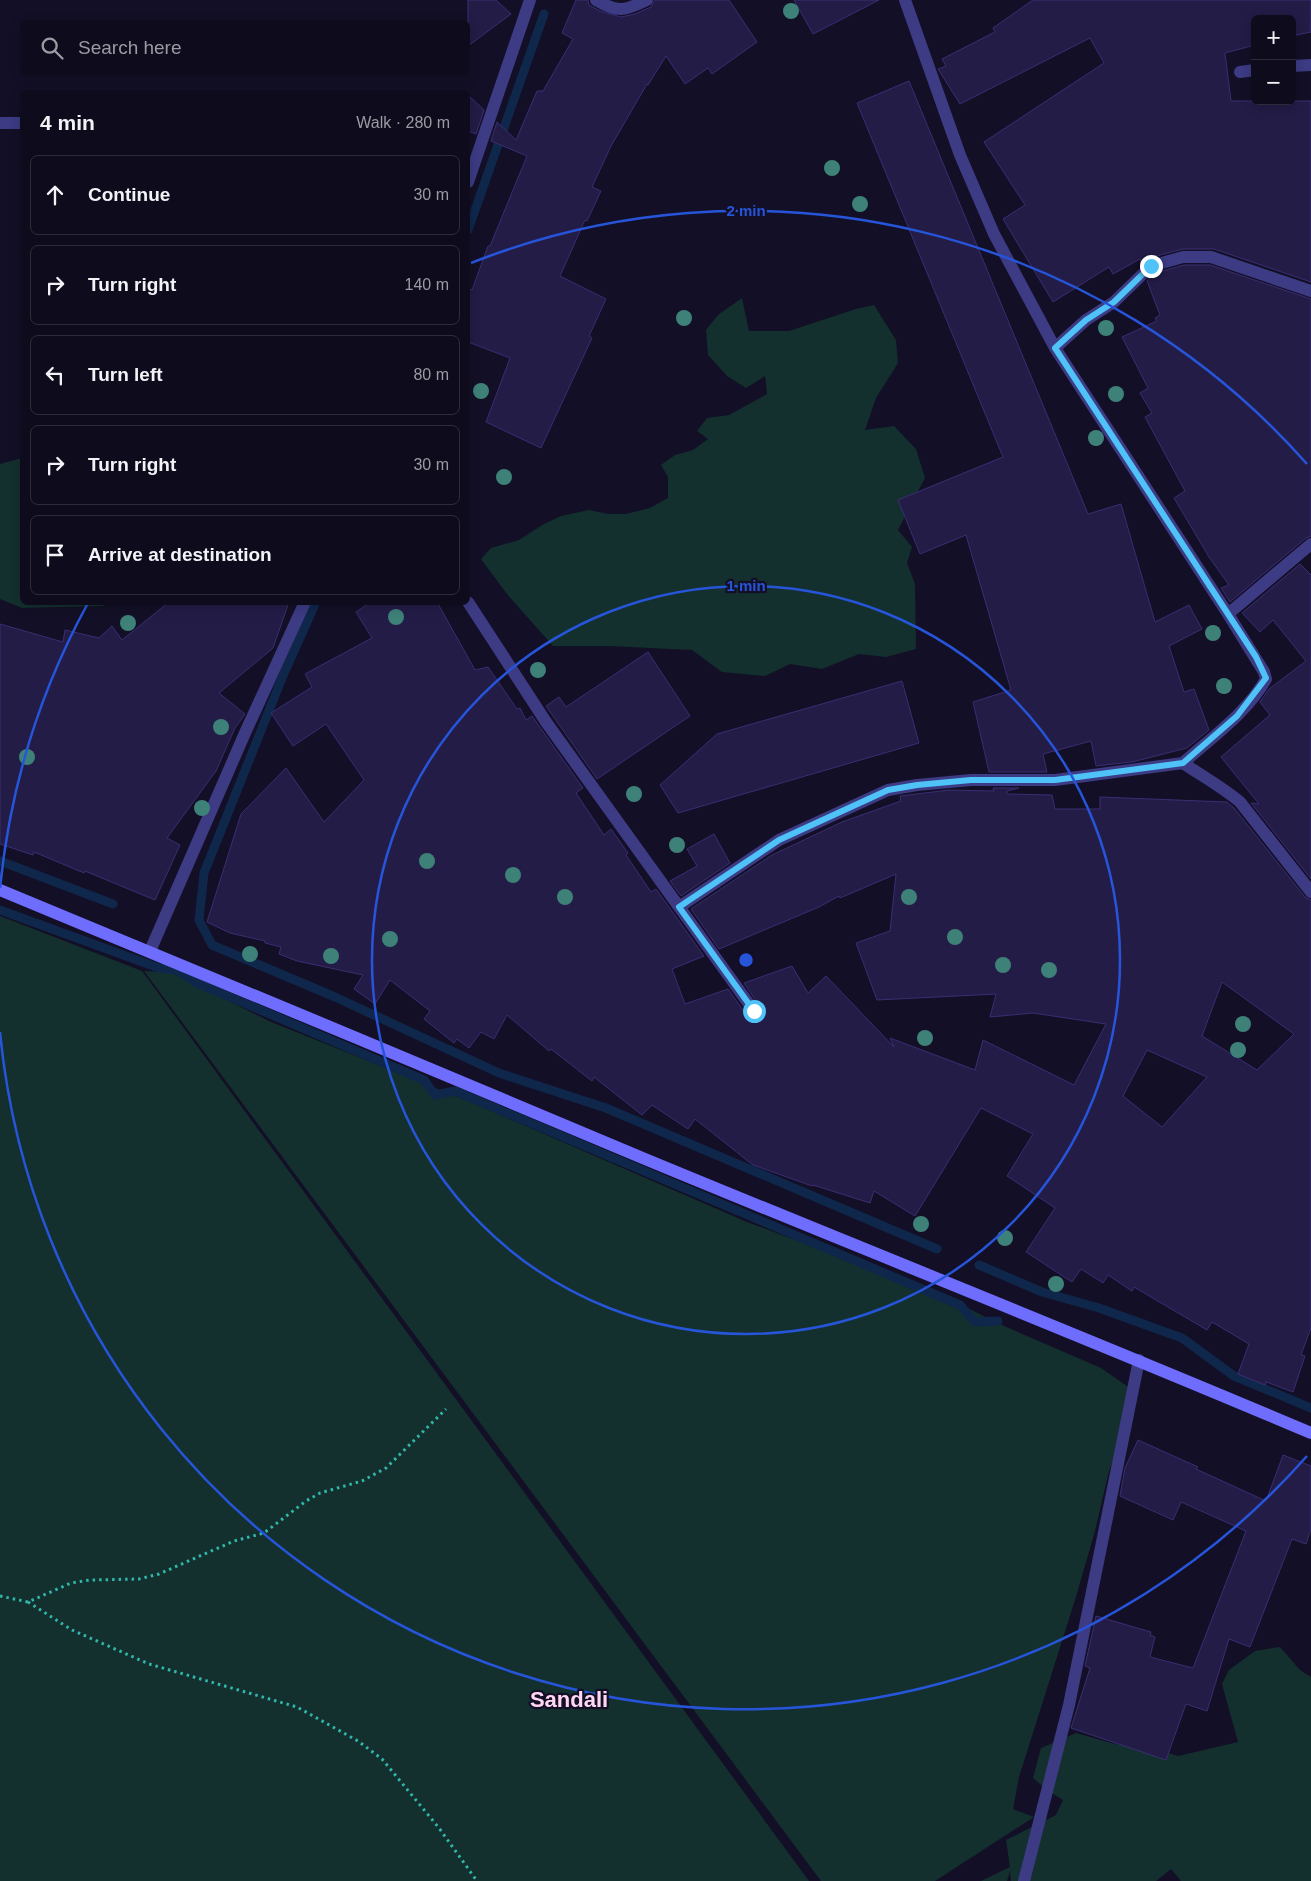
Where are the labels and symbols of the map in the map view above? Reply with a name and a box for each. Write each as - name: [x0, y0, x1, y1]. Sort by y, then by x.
- text: 2 min: [726, 202, 766, 219]
- route end: [1140, 255, 1163, 278]
- text: 1 min: [726, 577, 766, 594]
- centre of rings: [737, 951, 755, 969]
- route start: [743, 1000, 766, 1023]
- district label: Sandali: [530, 1687, 608, 1712]

